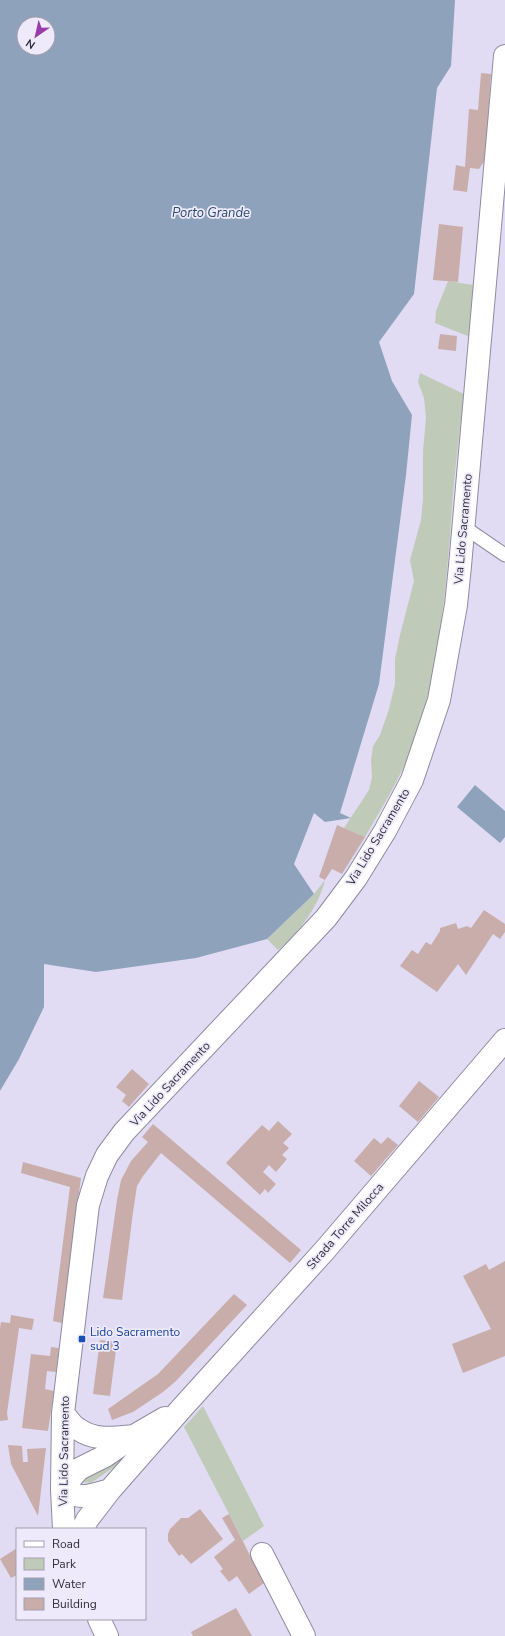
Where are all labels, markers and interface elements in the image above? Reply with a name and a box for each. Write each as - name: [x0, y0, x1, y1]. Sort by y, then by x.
- north arrow: [16, 16, 56, 56]
- text: N: [23, 35, 38, 52]
- water label: Porto Grande: [172, 204, 250, 222]
- street label: Via Lido Sacramento: [450, 473, 476, 586]
- street label: Via Lido Sacramento: [342, 785, 414, 889]
- street label: Via Lido Sacramento: [126, 1038, 214, 1131]
- street label: Strada Torre Milocca: [303, 1179, 387, 1273]
- place label: Lido Sacramento sud 3: [90, 1324, 181, 1354]
- marker: Lido Sacramento sud 3: [77, 1334, 87, 1344]
- street label: Via Lido Sacramento: [55, 1395, 73, 1507]
- legend: [16, 1528, 146, 1620]
- text: Road: [52, 1536, 80, 1552]
- text: Park: [52, 1556, 77, 1572]
- text: Water: [52, 1576, 86, 1592]
- text: Building: [52, 1596, 97, 1612]

